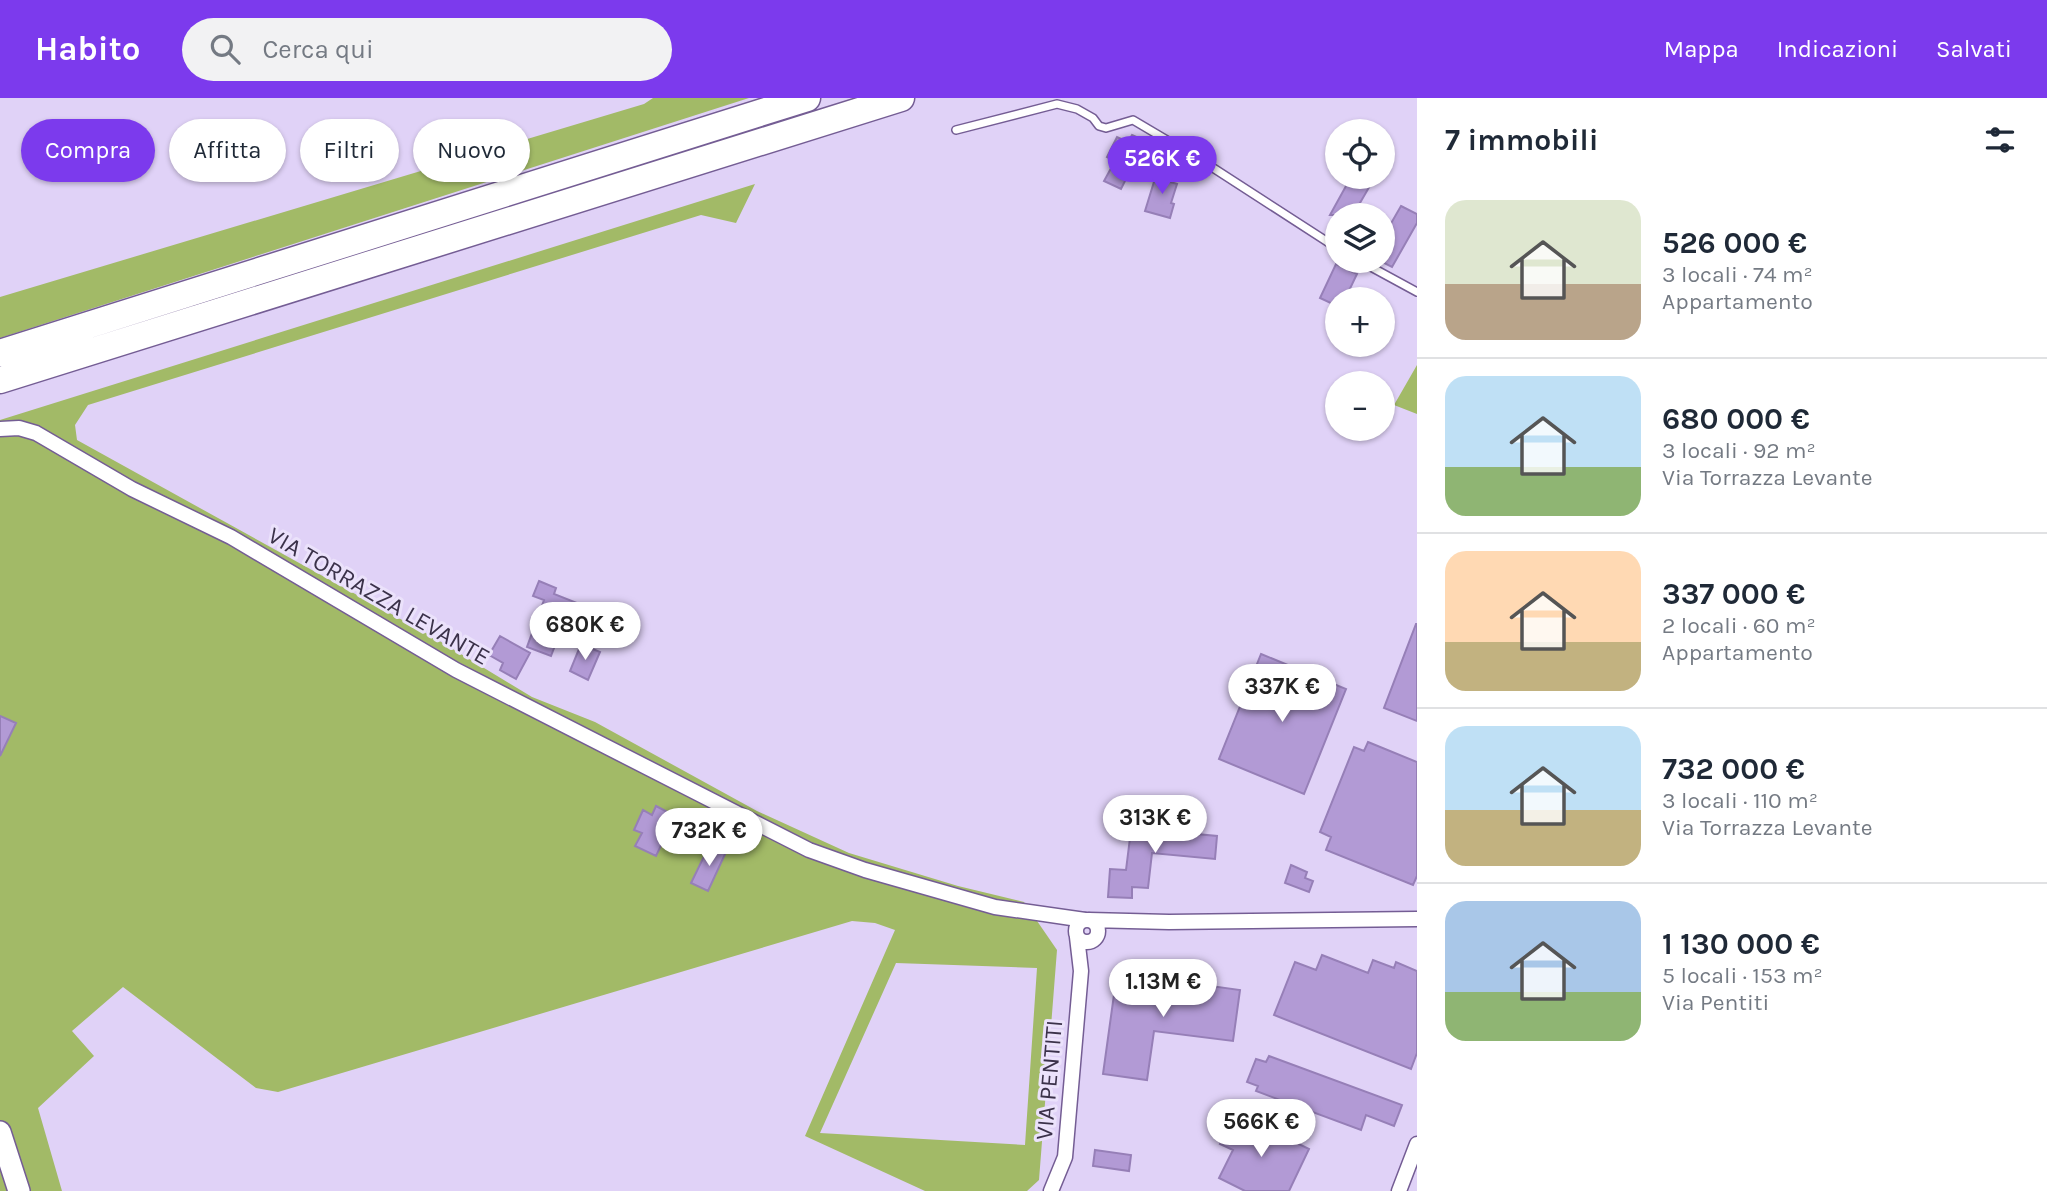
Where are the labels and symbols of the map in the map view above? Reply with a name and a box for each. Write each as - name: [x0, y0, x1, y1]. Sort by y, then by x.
- pin: 526K €: [1105, 136, 1219, 196]
- street label: VIA TORRAZZA LEVANTE: [263, 521, 495, 671]
- pin: 680K €: [528, 602, 642, 662]
- pin: 337K €: [1225, 664, 1339, 724]
- pin: 313K €: [1098, 796, 1212, 855]
- pin: 732K €: [652, 808, 766, 868]
- pin: 1.13M €: [1098, 960, 1228, 1019]
- street label: VIA PENTITI: [1030, 1019, 1068, 1141]
- pin: 566K €: [1204, 1100, 1318, 1159]

